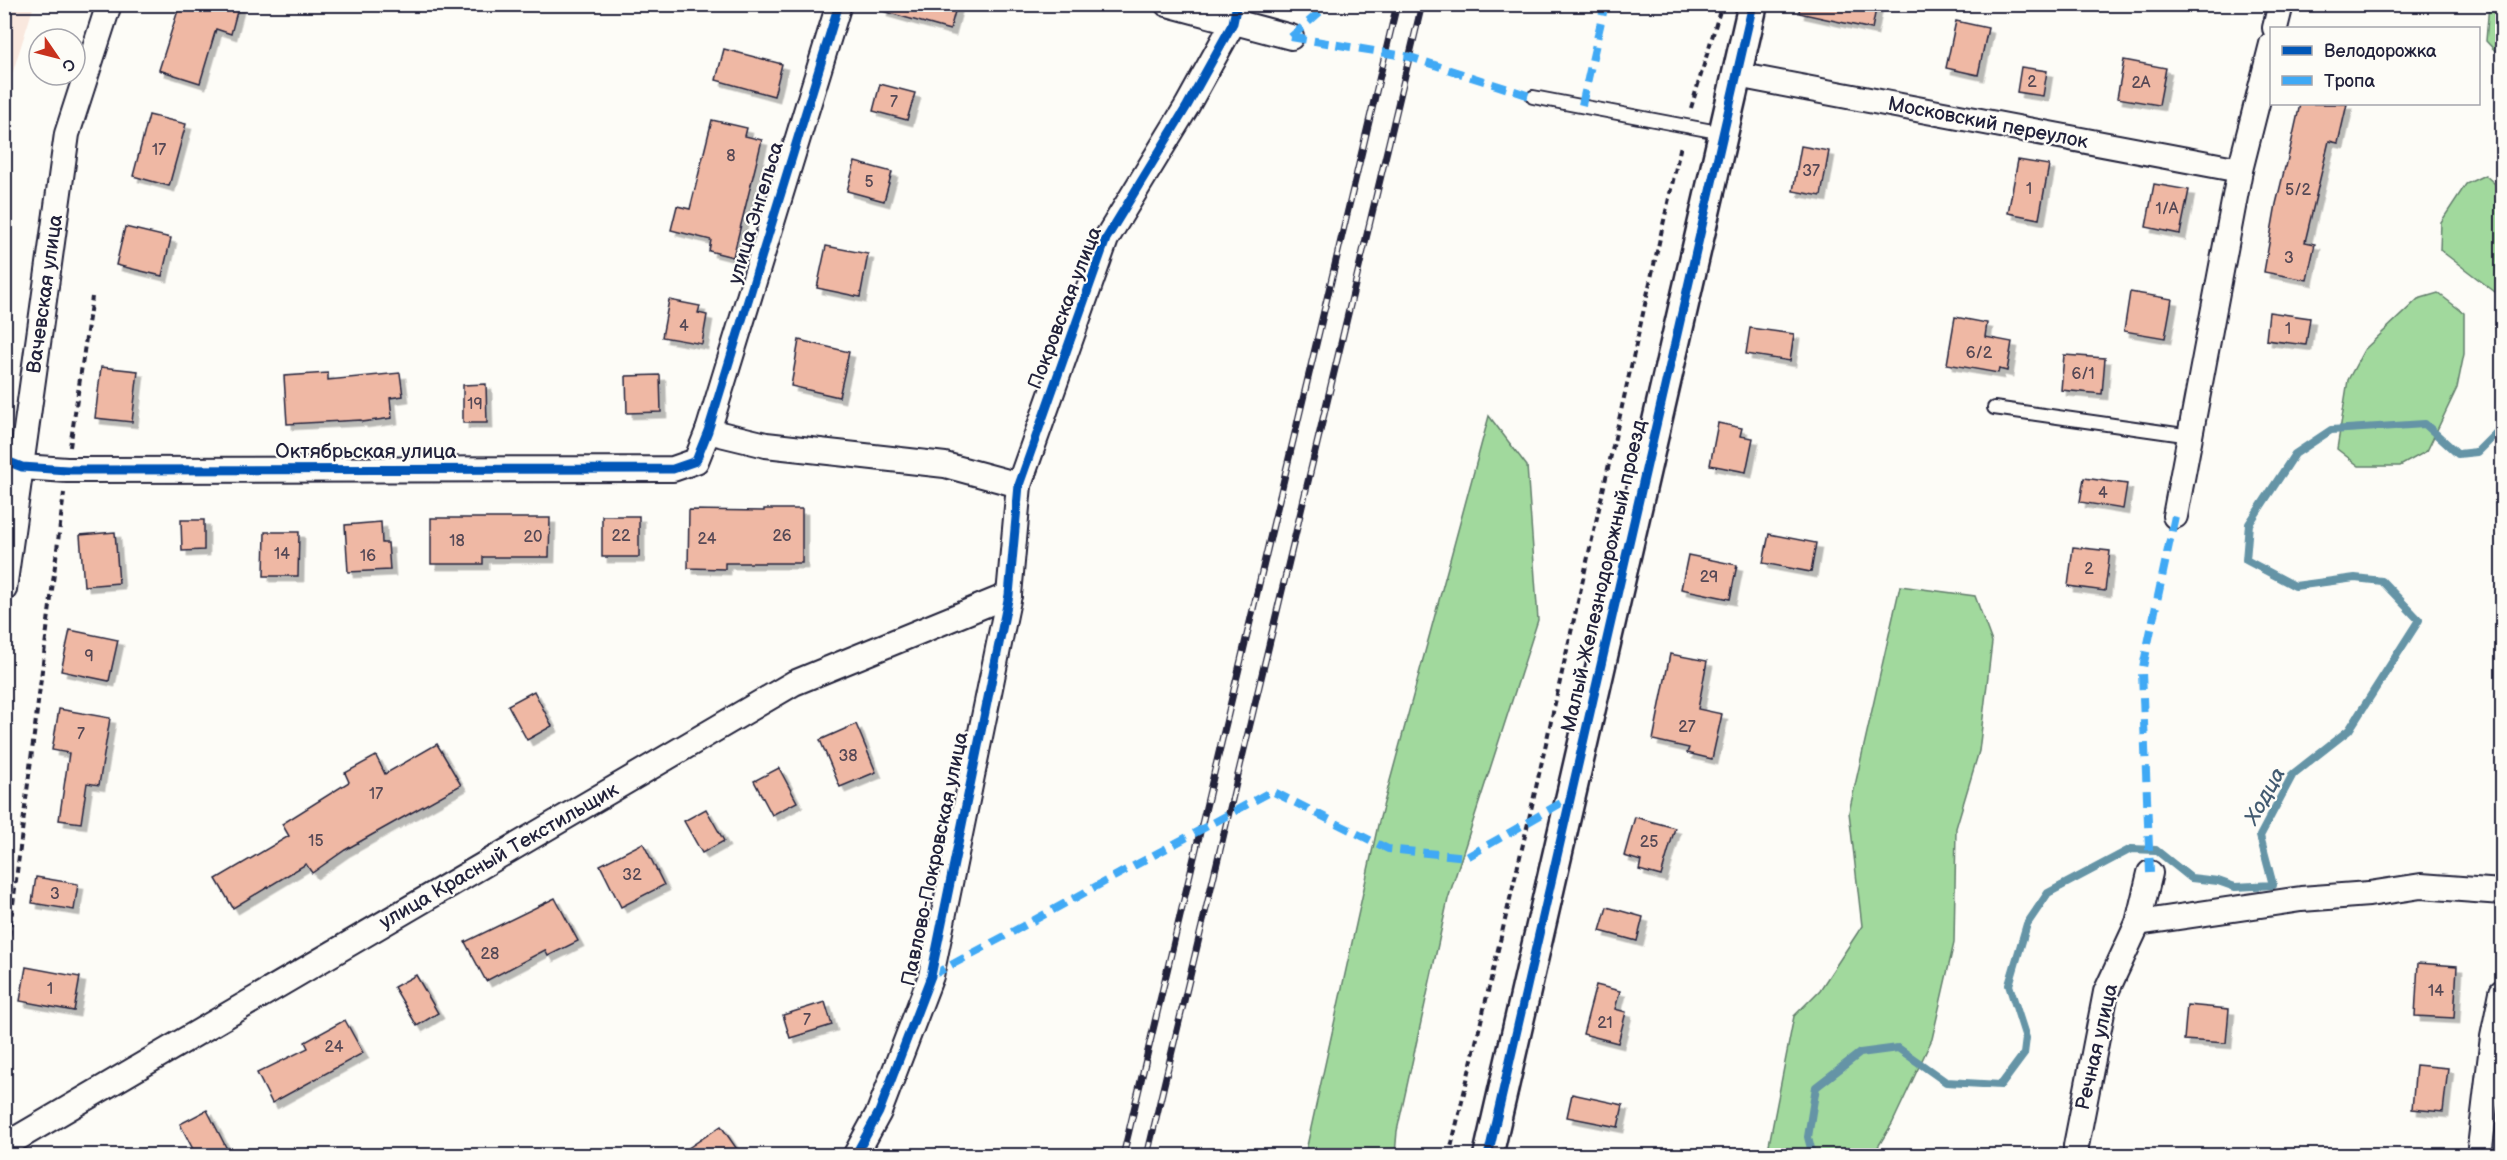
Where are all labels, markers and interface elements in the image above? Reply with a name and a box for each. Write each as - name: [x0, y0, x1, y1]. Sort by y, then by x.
- north arrow: [27, 27, 87, 87]
- legend: [2270, 27, 2480, 105]
- text: Велодорожка: [2324, 41, 2437, 62]
- text: С: [57, 55, 79, 75]
- text: Тропа: [2324, 71, 2375, 92]
- house number: 2: [2027, 73, 2037, 92]
- house number: 2А: [2131, 74, 2151, 93]
- street label: Московский переулок: [1886, 92, 2090, 154]
- house number: 7: [890, 93, 898, 112]
- street label: улица Энгельса: [723, 139, 789, 287]
- house number: 17: [152, 141, 166, 160]
- house number: 8: [726, 147, 736, 166]
- house number: 37: [1802, 162, 1820, 181]
- house number: 5: [864, 173, 874, 192]
- house number: 1: [2026, 180, 2032, 199]
- house number: 5/2: [2285, 181, 2311, 200]
- house number: 1/А: [2155, 200, 2179, 219]
- street label: Вачевская улица: [22, 213, 68, 375]
- street label: Покровская улица: [1023, 223, 1107, 393]
- house number: 3: [2284, 249, 2294, 268]
- house number: 4: [679, 317, 689, 336]
- house number: 1: [2285, 320, 2291, 339]
- house number: 6/2: [1966, 344, 1993, 363]
- house number: 6/1: [2071, 365, 2095, 384]
- house number: 19: [467, 395, 483, 414]
- street label: Малый Железнодорожный проезд: [1556, 418, 1652, 734]
- street label: Октябрьская улица: [275, 440, 457, 464]
- house number: 4: [2098, 484, 2108, 503]
- house number: 22: [612, 527, 631, 546]
- house number: 26: [772, 527, 792, 546]
- house number: 20: [524, 528, 542, 547]
- house number: 24: [698, 530, 717, 549]
- house number: 18: [449, 532, 465, 551]
- house number: 14: [274, 545, 290, 564]
- house number: 16: [360, 547, 376, 566]
- house number: 2: [2084, 560, 2094, 579]
- house number: 29: [1700, 568, 1718, 587]
- house number: 9: [84, 647, 94, 666]
- house number: 27: [1678, 718, 1696, 737]
- house number: 7: [77, 725, 85, 744]
- street label: Павлово-Покровская улица: [896, 730, 974, 988]
- house number: 38: [838, 747, 858, 766]
- water label: Ходца: [2239, 763, 2291, 830]
- street label: улица Красный Текстильщик: [375, 777, 623, 934]
- house number: 17: [369, 785, 383, 804]
- house number: 15: [308, 832, 324, 851]
- house number: 25: [1640, 833, 1658, 852]
- house number: 32: [622, 866, 642, 885]
- house number: 3: [50, 885, 60, 904]
- house number: 28: [481, 945, 499, 964]
- house number: 1: [47, 980, 53, 999]
- street label: Речная улица: [2071, 981, 2123, 1113]
- house number: 14: [2428, 982, 2444, 1001]
- house number: 7: [803, 1011, 811, 1030]
- house number: 21: [1597, 1014, 1613, 1033]
- house number: 24: [325, 1038, 344, 1057]

